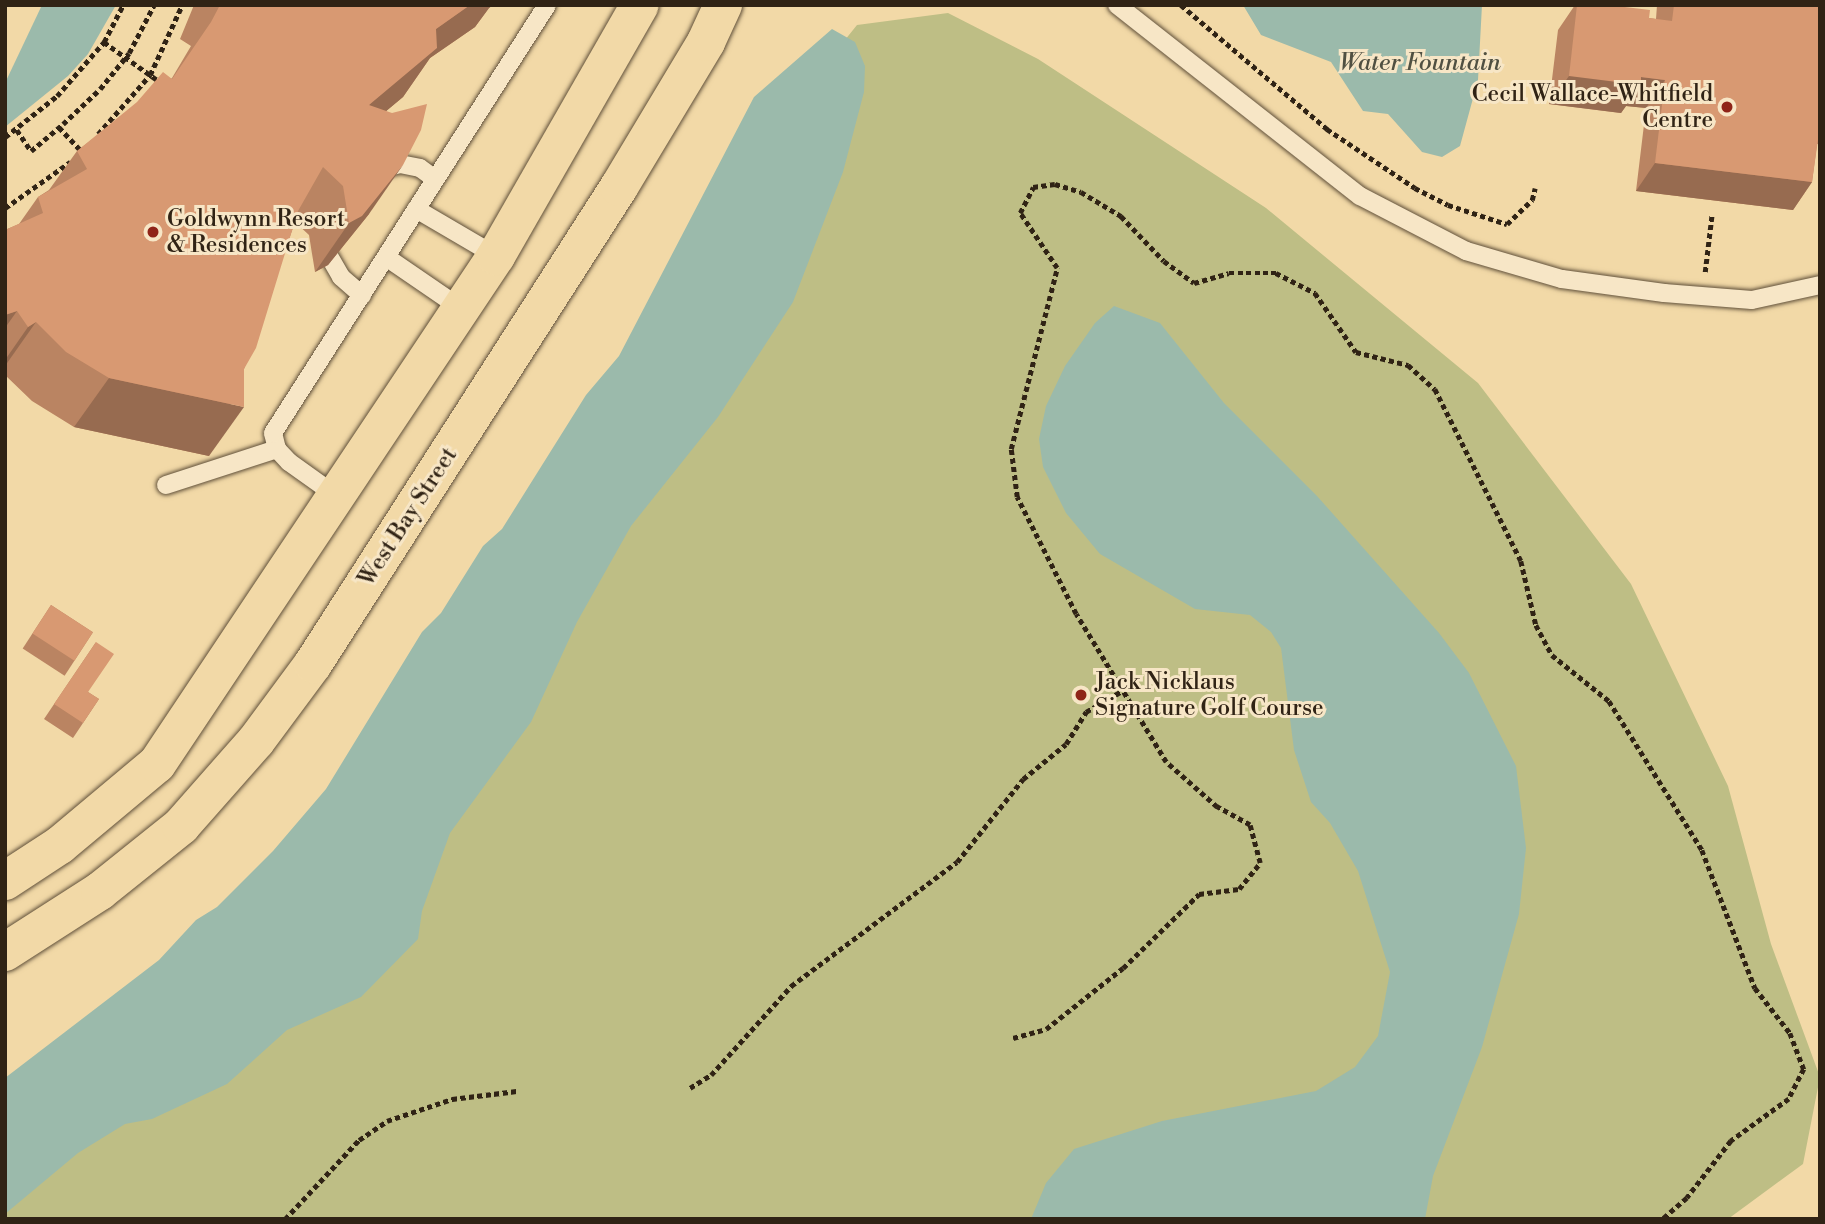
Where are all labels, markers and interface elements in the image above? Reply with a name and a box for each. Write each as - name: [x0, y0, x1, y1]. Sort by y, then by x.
- water label: Water Fountain: [1339, 50, 1501, 78]
- place label: Cecil Wallace-Whitfield Centre: [1472, 80, 1713, 134]
- marker: Cecil Wallace-Whitfield Centre: [1719, 99, 1735, 115]
- place label: Goldwynn Resort & Residences: [167, 205, 345, 259]
- marker: Goldwynn Resort & Residences: [145, 224, 161, 240]
- street label: West Bay Street: [353, 442, 463, 592]
- place label: Jack Nicklaus Signature Golf Course: [1095, 668, 1324, 722]
- marker: Jack Nicklaus Signature Golf Course: [1073, 687, 1089, 703]

